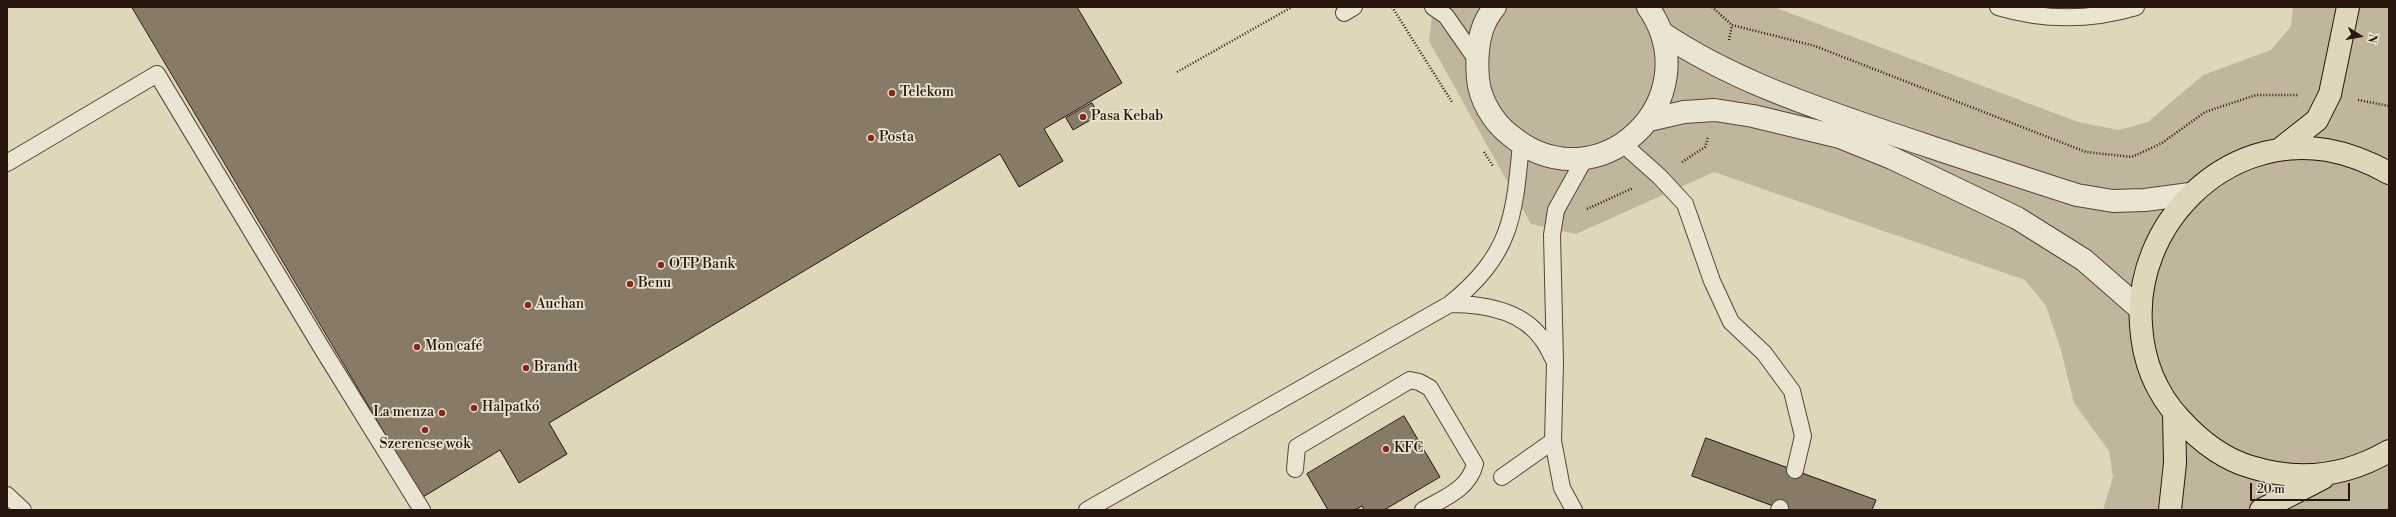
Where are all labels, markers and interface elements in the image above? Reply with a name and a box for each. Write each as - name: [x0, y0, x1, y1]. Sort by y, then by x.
- north arrow: [2340, 16, 2380, 56]
- text: N: [2364, 33, 2379, 44]
- place label: Telekom: [900, 85, 954, 101]
- marker: Telekom: [887, 88, 897, 98]
- place label: Pasa Kebab: [1091, 109, 1163, 125]
- marker: Pasa Kebab: [1078, 112, 1088, 122]
- place label: Posta: [879, 130, 914, 146]
- marker: Posta: [866, 133, 876, 143]
- place label: OTP Bank: [669, 257, 735, 273]
- marker: OTP Bank: [656, 260, 666, 270]
- place label: Benu: [638, 276, 671, 292]
- marker: Benu: [625, 279, 635, 289]
- place label: Auchan: [536, 297, 584, 313]
- marker: Auchan: [523, 300, 533, 310]
- place label: Mon café: [425, 339, 482, 355]
- marker: Mon café: [412, 342, 422, 352]
- place label: Brandt: [534, 360, 578, 376]
- marker: Brandt: [521, 363, 531, 373]
- place label: Halpatkó: [482, 400, 540, 416]
- marker: Halpatkó: [469, 403, 479, 413]
- place label: La menza: [373, 405, 434, 421]
- marker: La menza: [437, 408, 447, 418]
- marker: Szerencse wok: [420, 425, 430, 435]
- place label: Szerencse wok: [380, 437, 470, 453]
- place label: KFC: [1394, 441, 1423, 457]
- marker: KFC: [1381, 444, 1391, 454]
- scale bar: [2252, 475, 2352, 501]
- text: 20 m: [2257, 482, 2285, 497]

